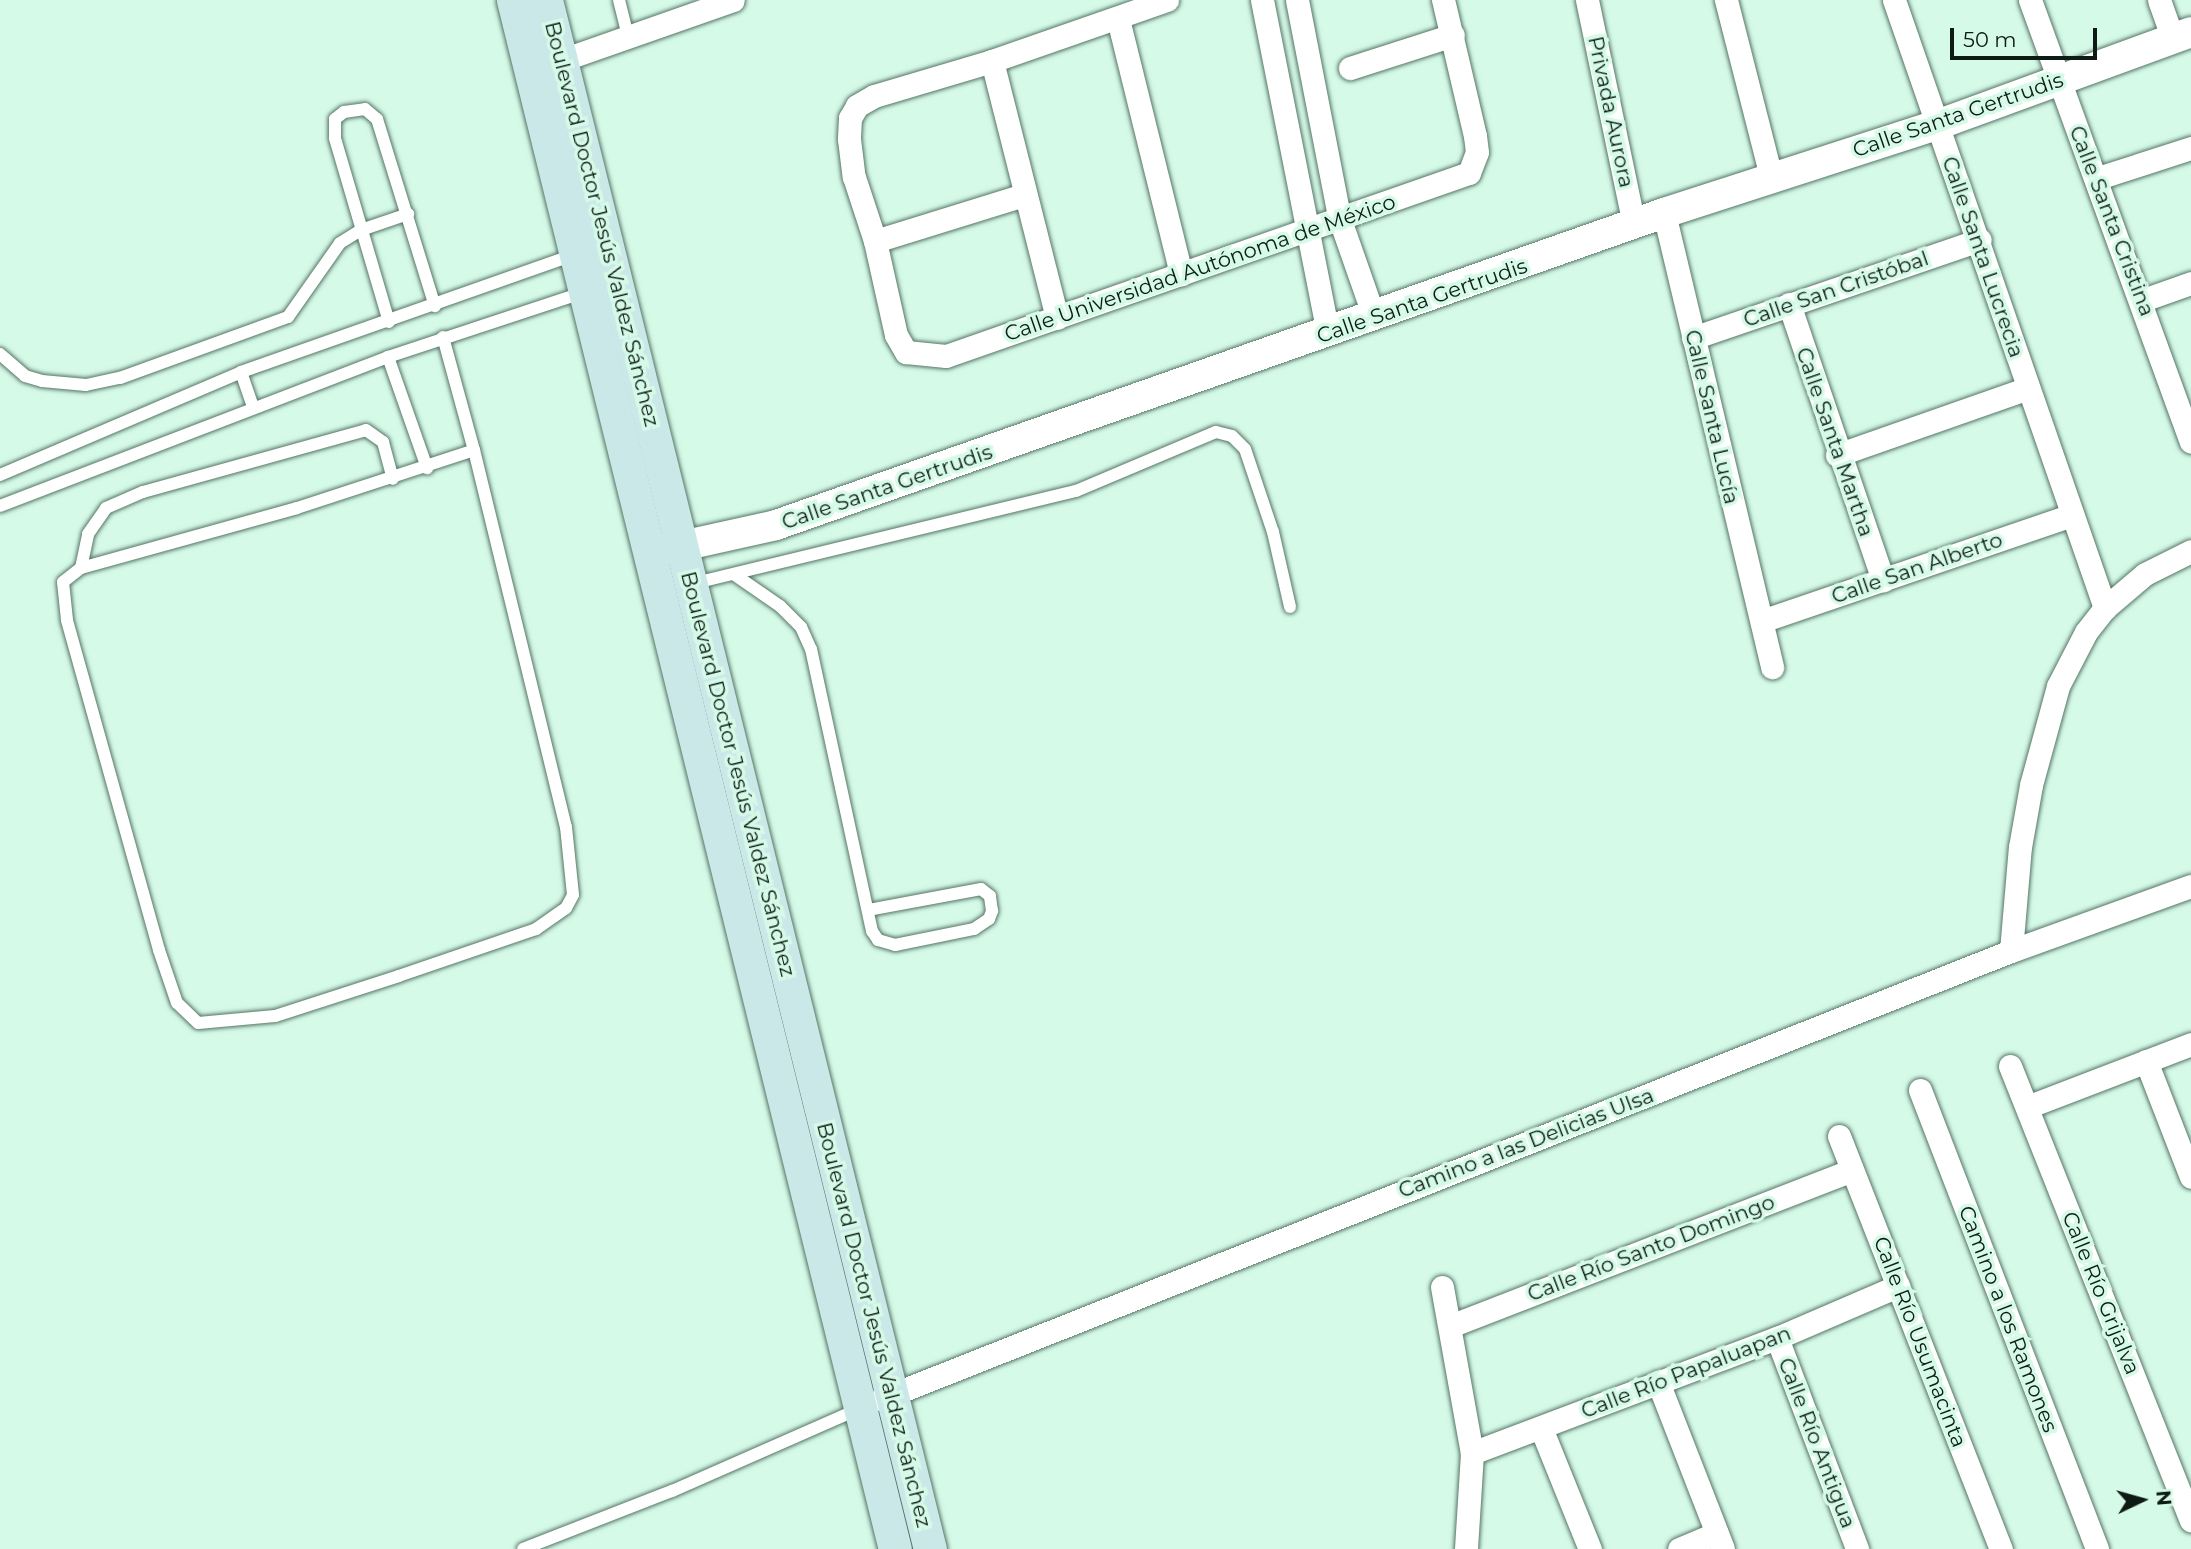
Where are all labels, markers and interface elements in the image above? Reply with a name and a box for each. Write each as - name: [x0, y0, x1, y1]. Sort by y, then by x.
- scale bar: [1953, 14, 2100, 58]
- street label: Boulevard Doctor Jesús Valdez Sánchez: [539, 19, 665, 429]
- text: 50 m: [1963, 27, 2017, 52]
- street label: Privada Aurora: [1583, 34, 1639, 190]
- street label: Calle Santa Gertrudis: [1849, 67, 2067, 163]
- street label: Calle Santa Cristina: [2064, 122, 2160, 320]
- street label: Calle Santa Lucrecia: [1937, 153, 2029, 361]
- street label: Calle Universidad Autónoma de México: [1001, 189, 1399, 347]
- street label: Calle San Cristóbal: [1740, 245, 1932, 333]
- street label: Calle Santa Gertrudis: [1313, 253, 1531, 349]
- street label: Calle Santa Lucía: [1680, 327, 1744, 507]
- street label: Calle Santa Martha: [1791, 344, 1879, 540]
- street label: Calle Santa Gertrudis: [778, 439, 996, 535]
- street label: Calle San Alberto: [1828, 527, 2006, 609]
- street label: Boulevard Doctor Jesús Valdez Sánchez: [675, 569, 801, 979]
- street label: Camino a las Delicias Ulsa: [1395, 1083, 1657, 1203]
- street label: Boulevard Doctor Jesús Valdez Sánchez: [811, 1120, 937, 1530]
- street label: Calle Río Santo Domingo: [1524, 1189, 1778, 1307]
- street label: Camino a los Ramones: [1953, 1202, 2063, 1436]
- street label: Calle Río Grijalva: [2057, 1208, 2145, 1378]
- street label: Calle Río Usumacinta: [1868, 1233, 1972, 1451]
- street label: Calle Río Papaluapan: [1578, 1320, 1794, 1424]
- street label: Calle Río Antigua: [1773, 1354, 1861, 1532]
- north arrow: [2107, 1465, 2177, 1535]
- text: N: [2151, 1489, 2176, 1507]

